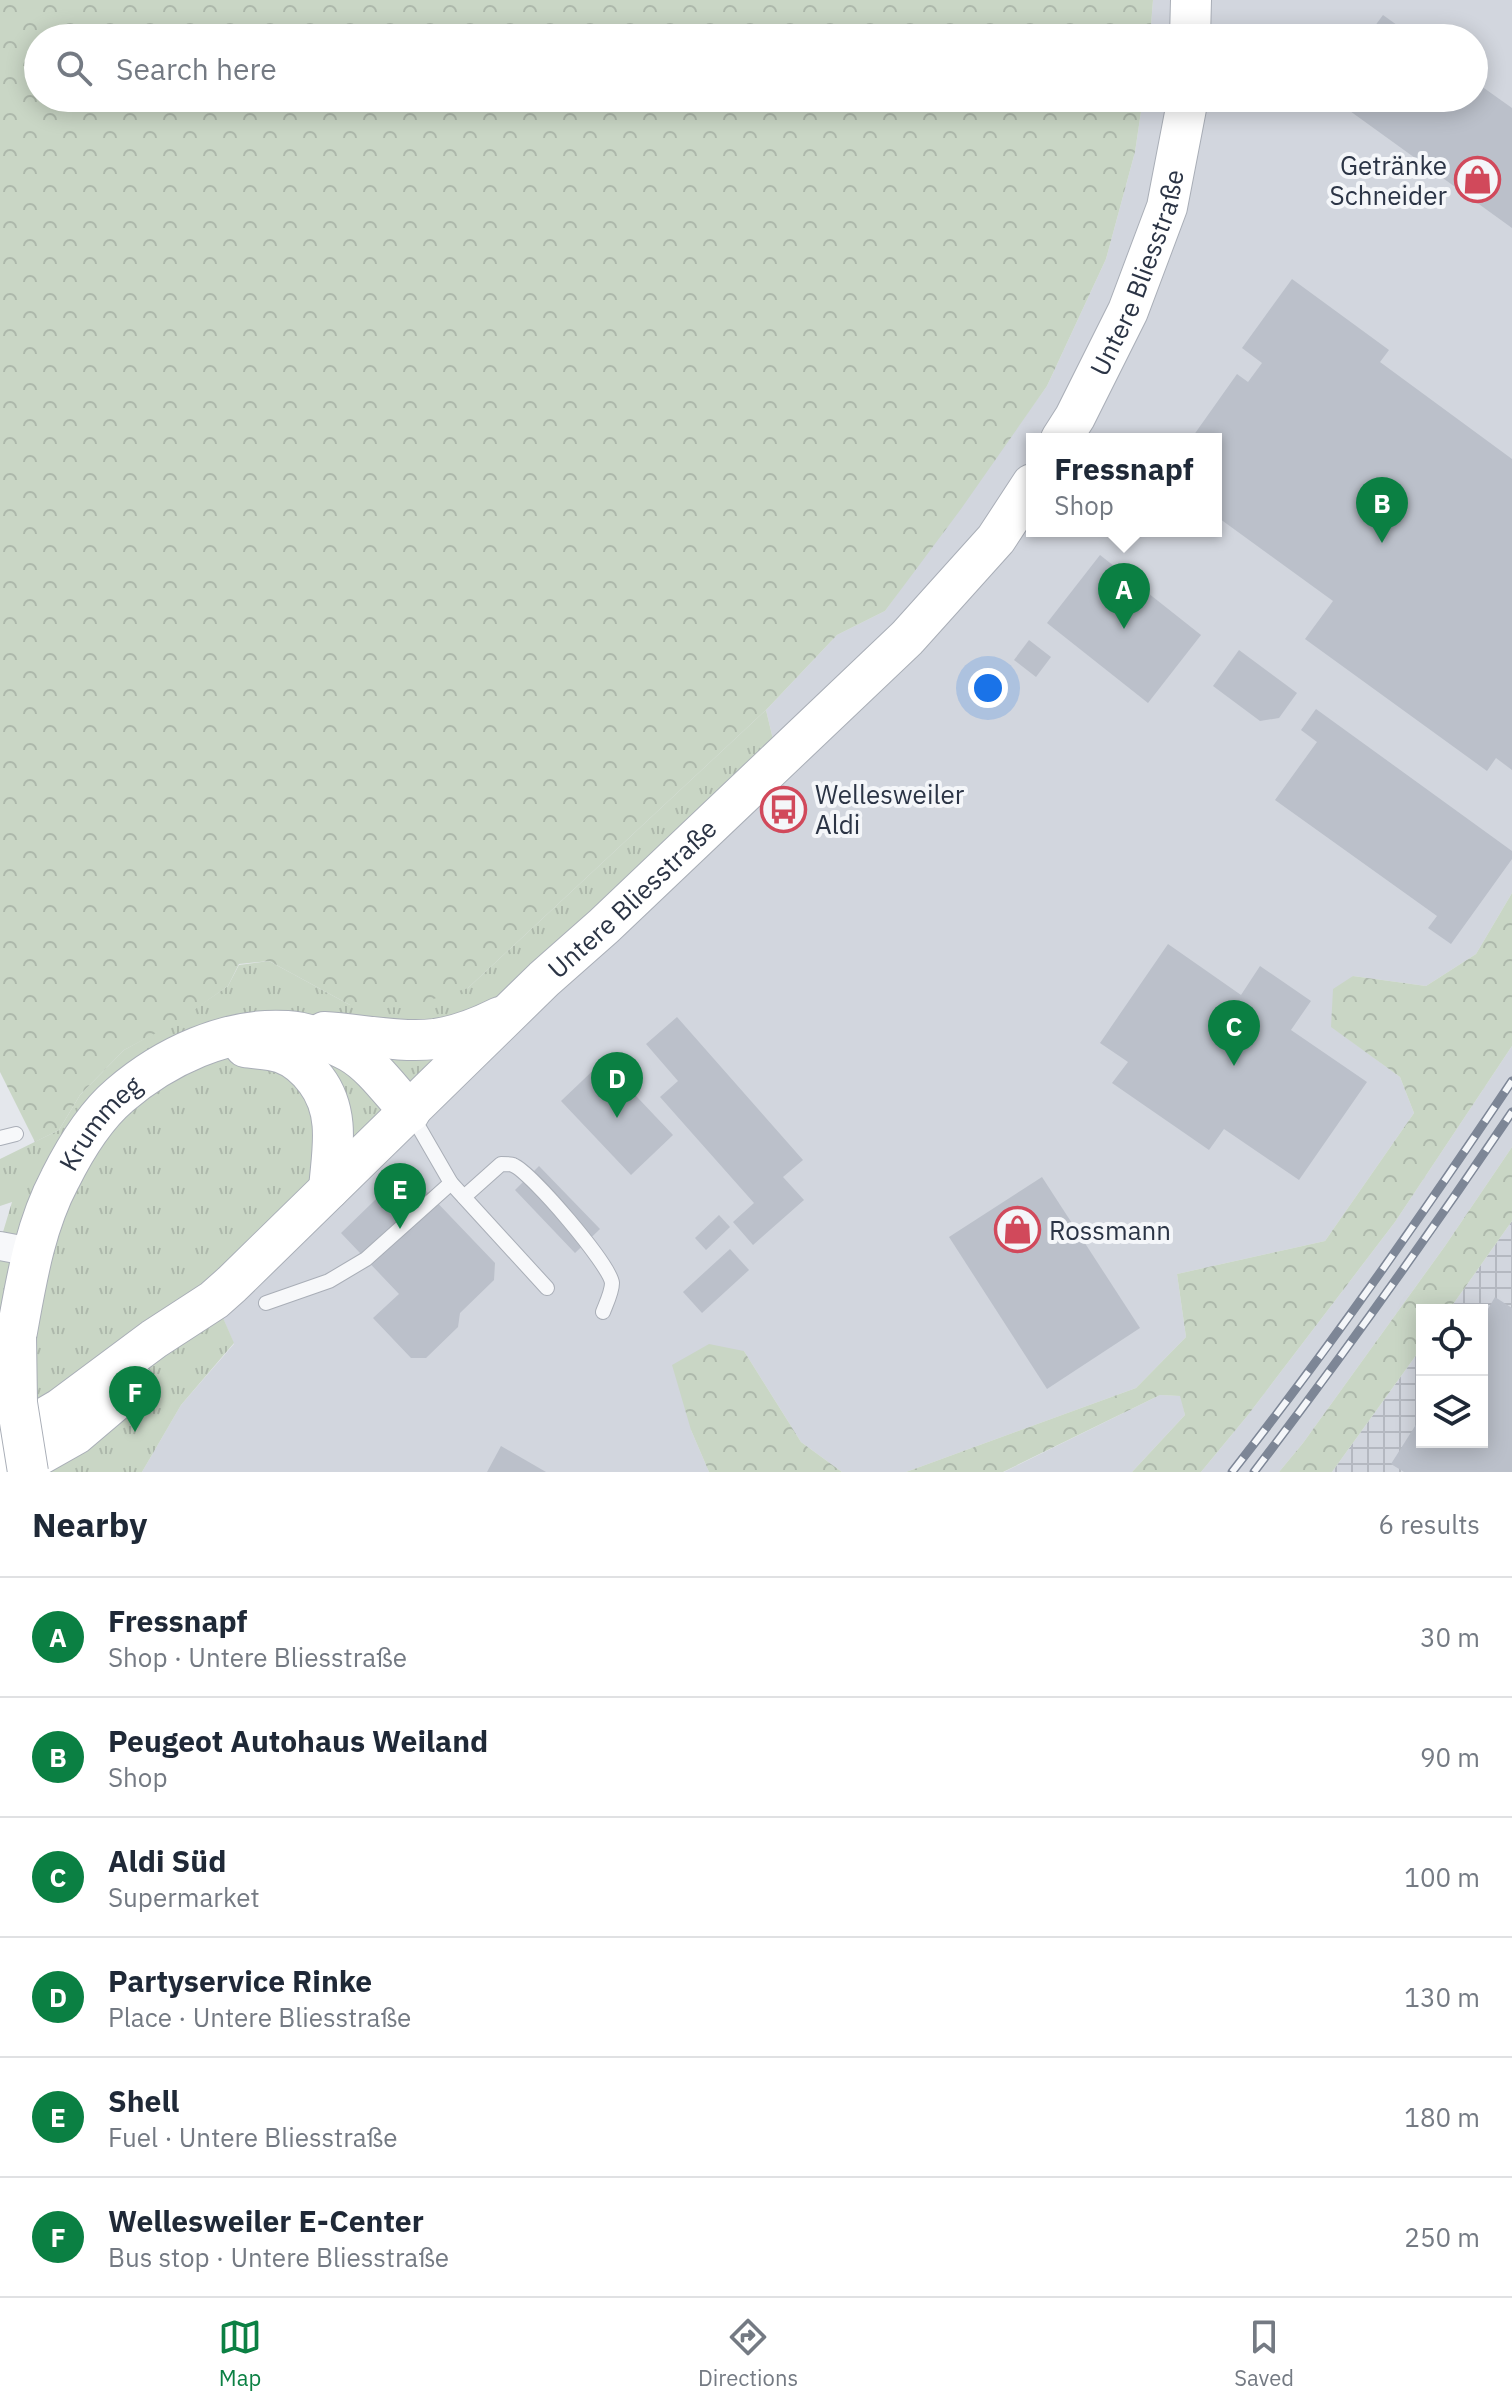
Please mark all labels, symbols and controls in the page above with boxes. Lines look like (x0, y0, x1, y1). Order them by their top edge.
search box (24, 24, 1488, 112)
icon: search (52, 46, 96, 90)
text: Search here (116, 49, 277, 88)
place label: Getränke Schneider (1330, 148, 1447, 212)
shop icon: Getränke Schneider (1454, 156, 1502, 204)
street label: Untere Bliesstraße (1081, 167, 1191, 381)
popup (1026, 433, 1222, 537)
text: Fressnapf (1054, 449, 1194, 488)
pin: B (1356, 477, 1408, 543)
text: Shop (1054, 488, 1114, 522)
pin: A (1098, 563, 1150, 629)
your location (968, 668, 1008, 708)
place label: Wellesweiler Aldi (815, 777, 965, 841)
bus stop icon: Wellesweiler Aldi (760, 785, 808, 833)
street label: Untere Bliesstraße (540, 811, 724, 985)
pin: C (1208, 1000, 1260, 1066)
pin: D (591, 1052, 643, 1118)
street label: Krummeg (51, 1067, 148, 1176)
pin: E (374, 1163, 426, 1229)
shop icon: Rossmann (994, 1206, 1042, 1254)
place label: Rossmann (1049, 1213, 1171, 1247)
map controls (1416, 1304, 1488, 1448)
button: locate (1416, 1304, 1488, 1376)
pin: F (109, 1366, 161, 1432)
button: layers (1416, 1376, 1488, 1448)
text: Nearby (32, 1502, 147, 1546)
text: 6 results (1378, 1507, 1480, 1541)
text: Fressnapf (108, 1601, 247, 1640)
text: A (49, 1620, 67, 1654)
text: 30 m (1420, 1620, 1480, 1654)
text: Shop · Untere Bliesstraße (108, 1640, 407, 1674)
text: Peugeot Autohaus Weiland (108, 1721, 488, 1760)
text: B (49, 1740, 67, 1774)
text: 90 m (1420, 1740, 1480, 1774)
text: Shop (108, 1760, 168, 1794)
text: Aldi Süd (108, 1841, 226, 1880)
text: C (50, 1860, 66, 1894)
text: 100 m (1404, 1860, 1480, 1894)
text: Supermarket (108, 1880, 260, 1914)
text: Partyservice Rinke (108, 1961, 372, 2000)
text: D (49, 1980, 67, 2014)
text: 130 m (1404, 1980, 1480, 2014)
text: Place · Untere Bliesstraße (108, 2000, 411, 2034)
text: Shell (108, 2081, 179, 2120)
text: E (50, 2100, 66, 2134)
text: 180 m (1404, 2100, 1480, 2134)
text: Fuel · Untere Bliesstraße (108, 2120, 397, 2154)
text: Wellesweiler E-Center (108, 2201, 424, 2240)
text: F (50, 2220, 66, 2254)
text: 250 m (1404, 2220, 1480, 2254)
text: Bus stop · Untere Bliesstraße (108, 2240, 449, 2274)
tab: Map (218, 2315, 262, 2392)
tab: Directions (698, 2315, 798, 2392)
tab: Saved (1234, 2315, 1294, 2392)

